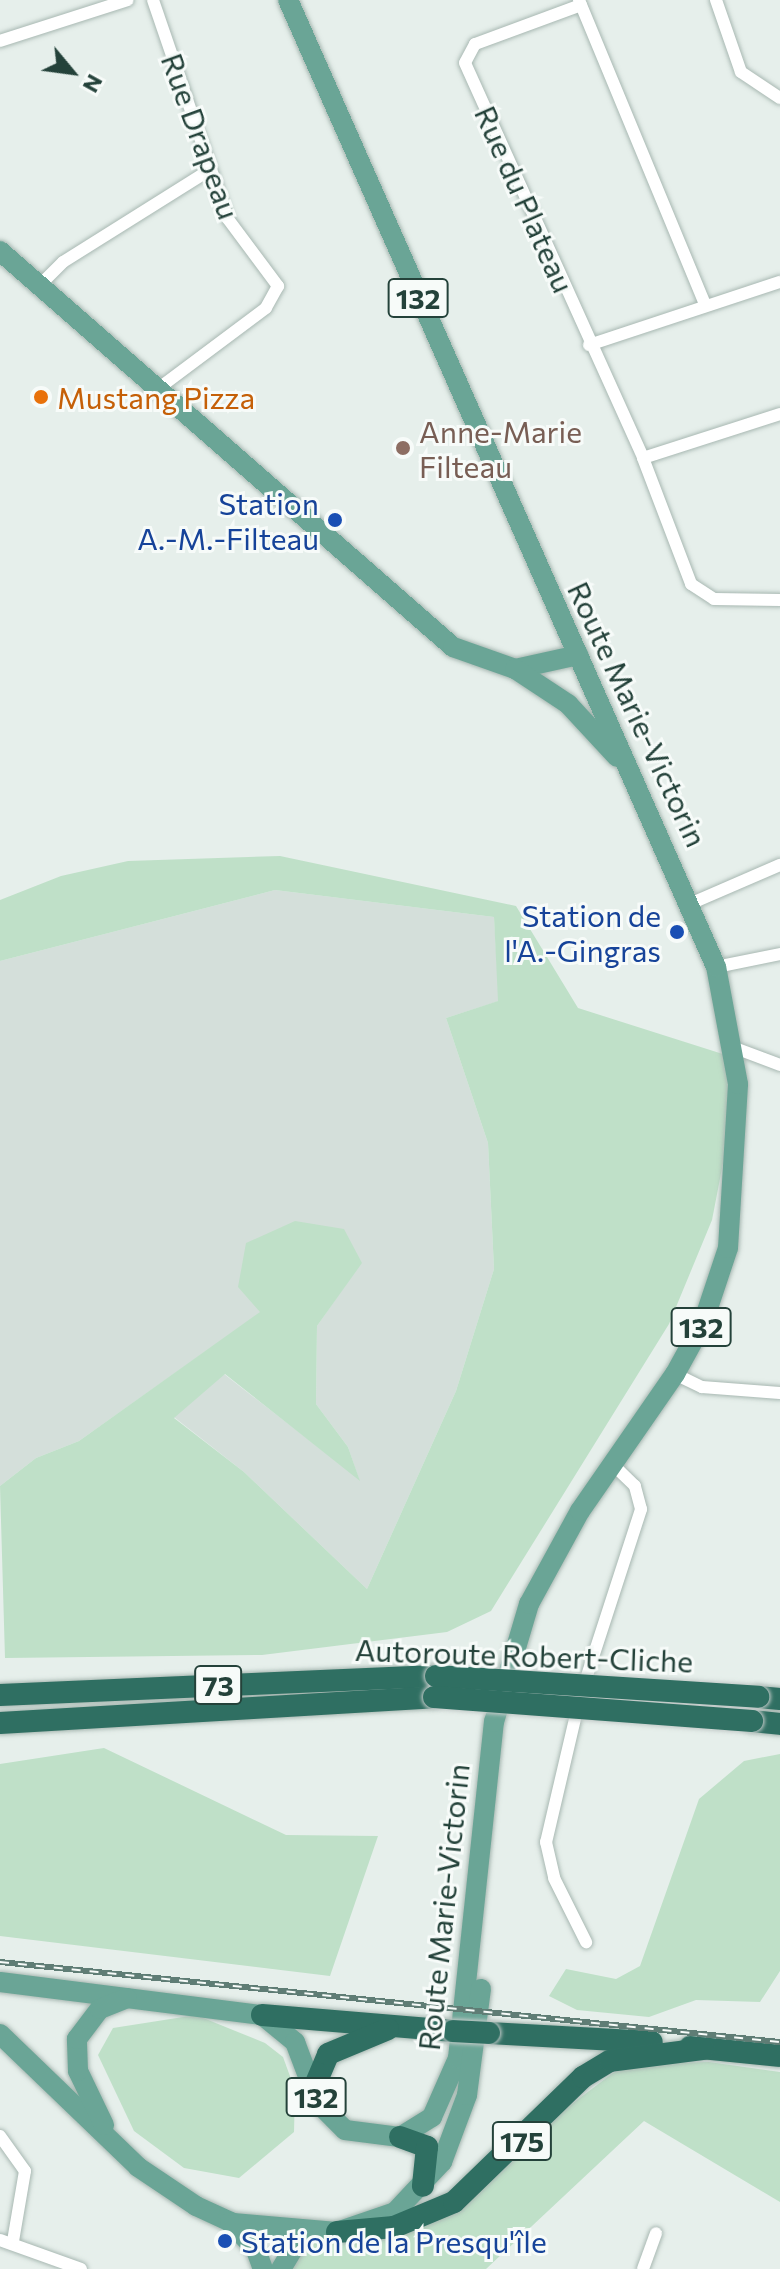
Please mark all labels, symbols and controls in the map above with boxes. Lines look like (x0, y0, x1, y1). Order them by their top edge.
north arrow (32, 32, 112, 112)
street label: Rue Drapeau (154, 48, 248, 224)
text: N (78, 70, 109, 98)
street label: Rue du Plateau (468, 100, 582, 298)
road number: 132 (386, 274, 450, 322)
place label: Mustang Pizza (57, 379, 255, 415)
marker: Mustang Pizza (32, 388, 50, 406)
place label: Anne-Marie Filteau (419, 413, 582, 484)
marker: Anne-Marie Filteau (394, 439, 412, 457)
place label: Station A.-M.-Filteau (137, 485, 319, 556)
marker: Station A.-M.-Filteau (326, 511, 344, 529)
street label: Route Marie-Victorin (561, 576, 715, 852)
place label: Station de l'A.-Gingras (504, 897, 661, 968)
marker: Station de l'A.-Gingras (668, 923, 686, 941)
road number: 132 (669, 1303, 733, 1351)
street label: Autoroute Robert-Cliche (354, 1631, 694, 1679)
road number: 73 (194, 1661, 242, 1709)
street label: Route Marie-Victorin (410, 1762, 476, 2052)
road number: 132 (284, 2073, 348, 2121)
road number: 175 (490, 2117, 554, 2165)
place label: Station de la Presqu'île (241, 2223, 547, 2259)
marker: Station de la Presqu'île (216, 2232, 234, 2250)

